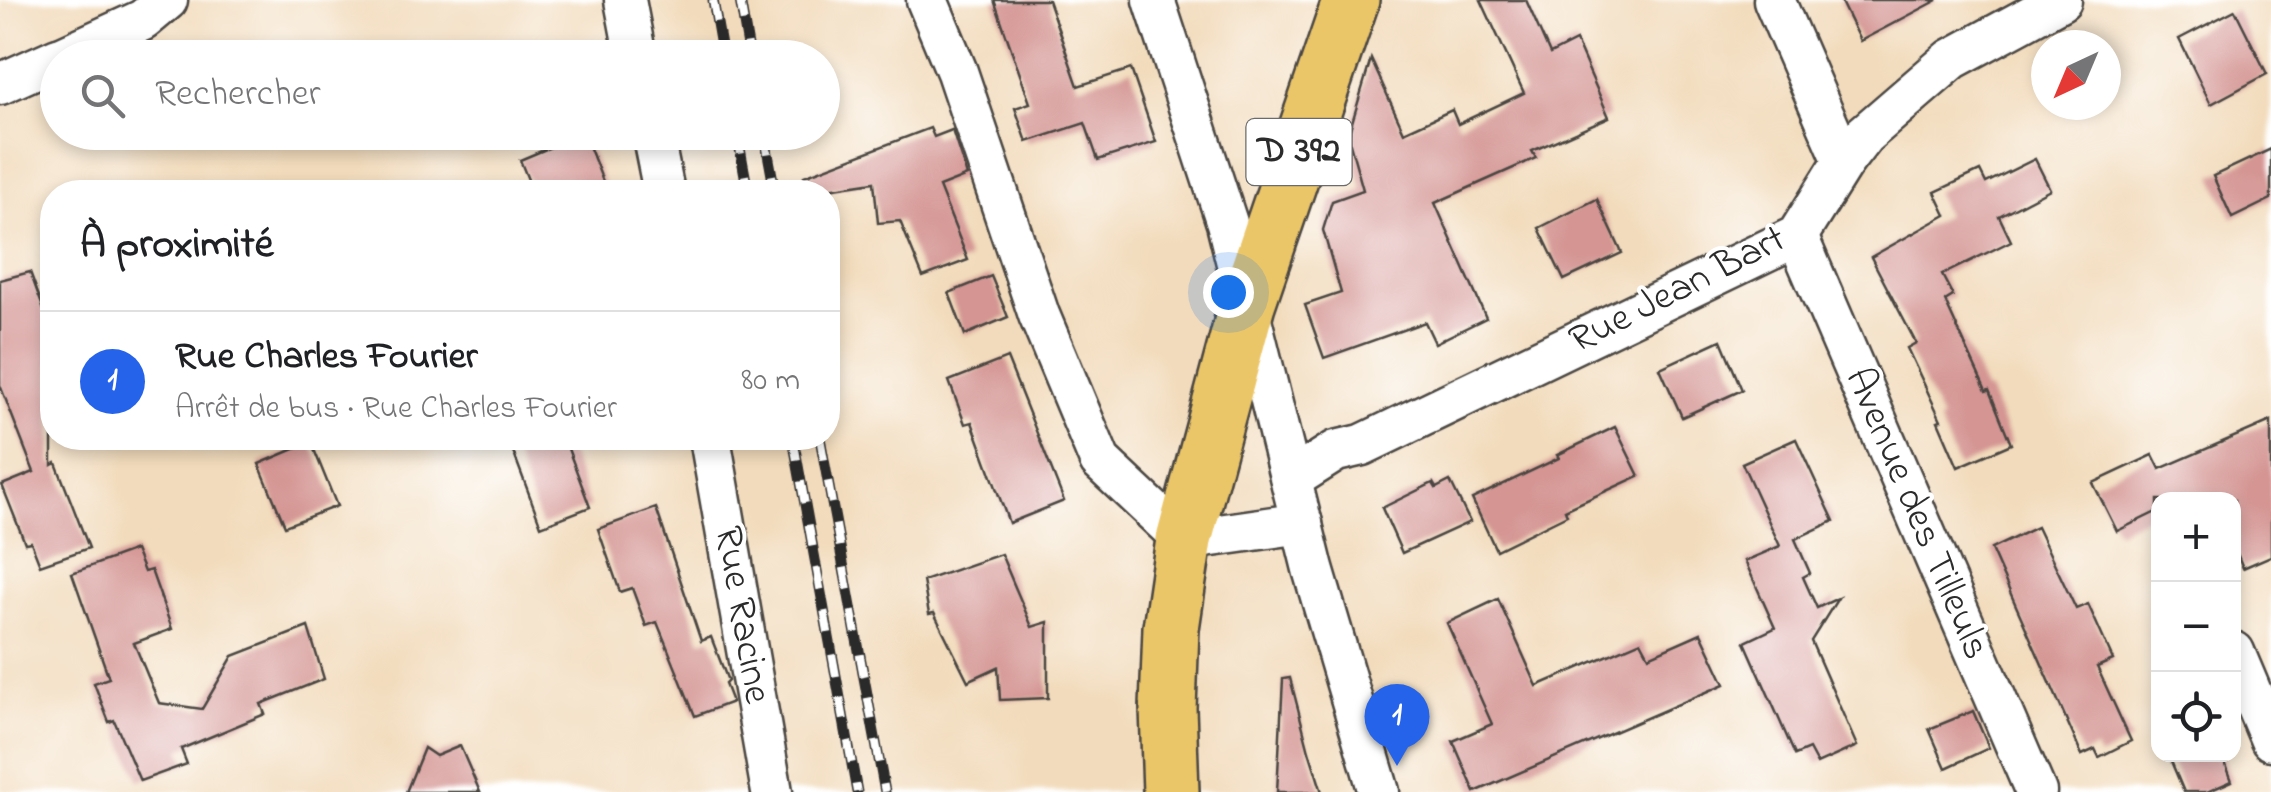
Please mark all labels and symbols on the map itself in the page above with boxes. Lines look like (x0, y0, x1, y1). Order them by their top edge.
north arrow (2031, 30, 2121, 120)
road number: D 392 (1246, 119, 1352, 185)
street label: Rue Jean Bart (1560, 211, 1796, 371)
your location (1203, 267, 1254, 318)
street label: Avenue des Tilleuls (1828, 359, 2004, 669)
street label: Rue Racine (696, 522, 786, 708)
pin: 1 (1364, 684, 1430, 766)

